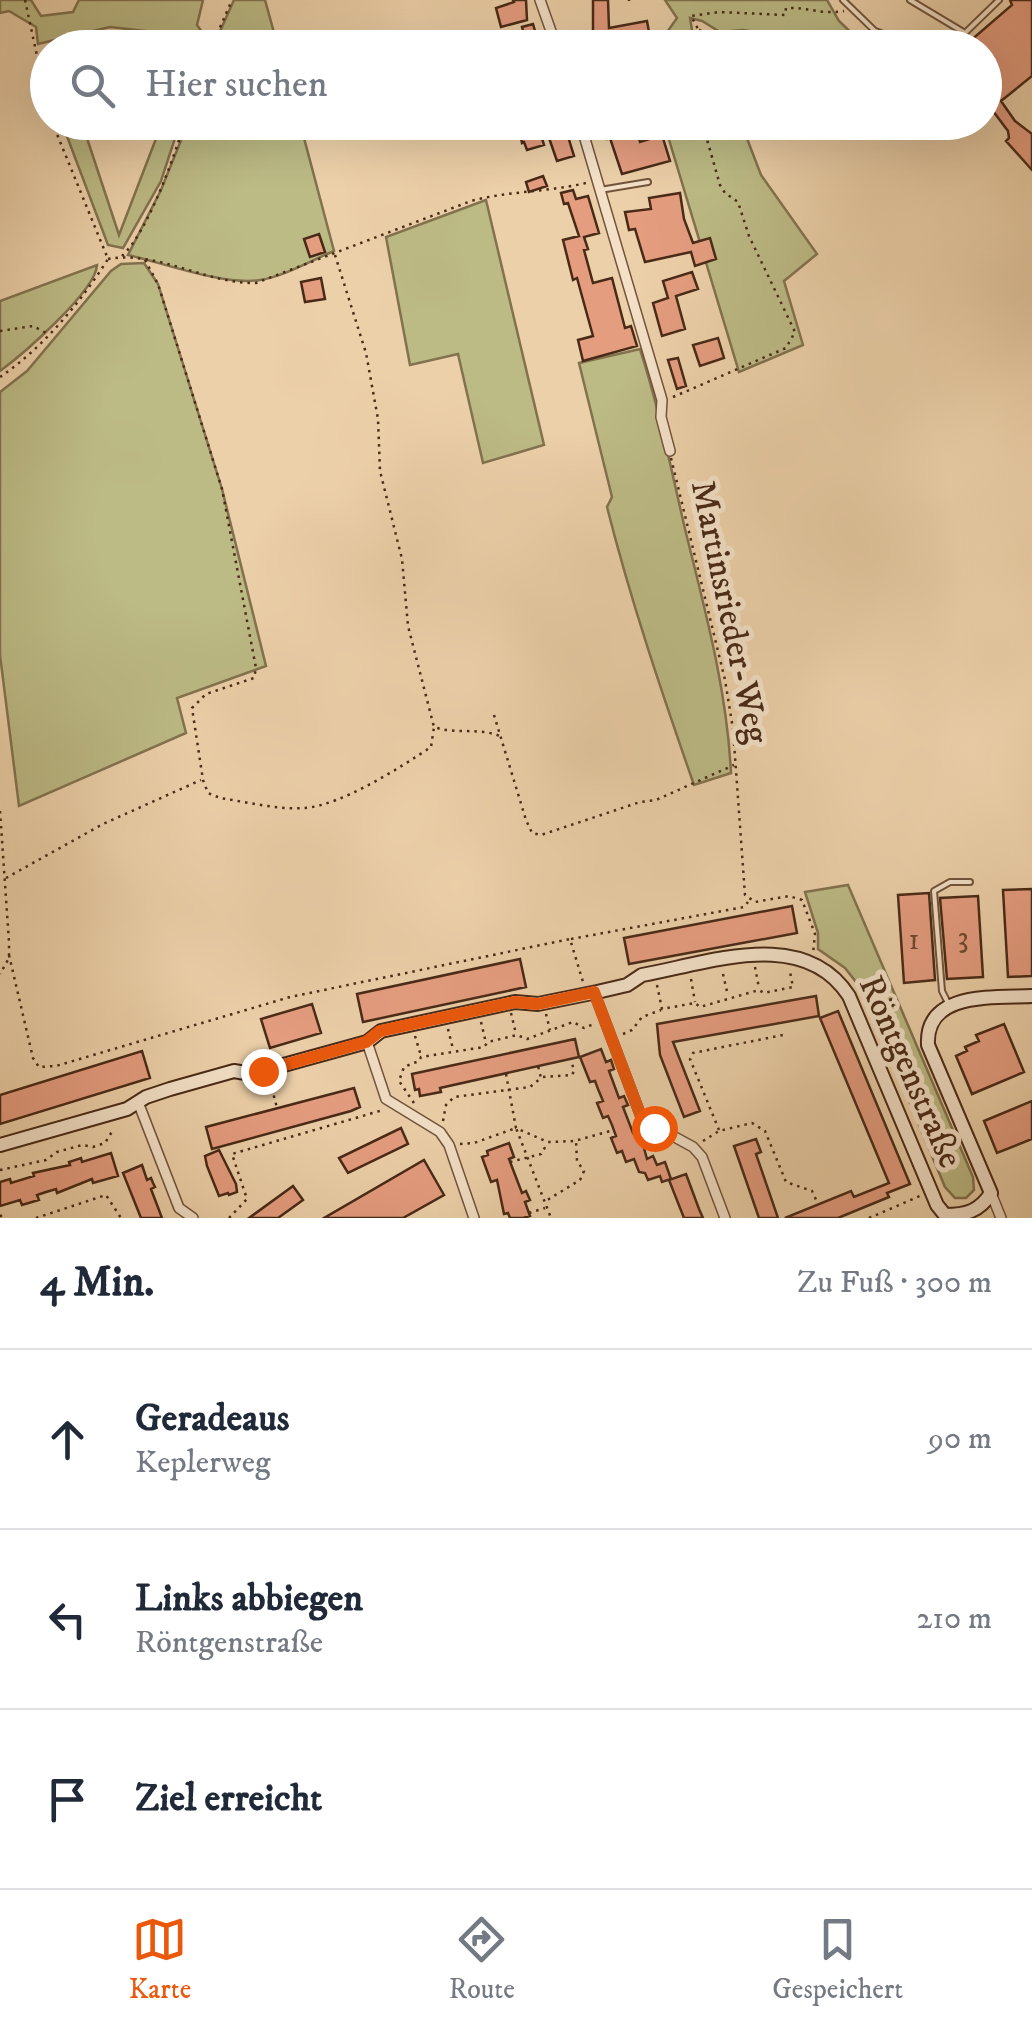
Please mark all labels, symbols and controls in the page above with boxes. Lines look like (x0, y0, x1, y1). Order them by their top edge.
search box (30, 30, 1002, 140)
icon: search (65, 58, 120, 113)
text: Hier suchen (145, 61, 328, 109)
street label: Martinsrieder-Weg (680, 476, 779, 748)
house number: 3 (957, 920, 969, 957)
house number: 1 (908, 922, 920, 959)
street label: Röntgenstraße (848, 969, 972, 1175)
route end (241, 1049, 287, 1095)
route start (632, 1106, 678, 1152)
text: 4 Min. (40, 1257, 154, 1309)
text: Zu Fuß · 300 m (797, 1263, 992, 1303)
text: Geradeaus (135, 1395, 289, 1443)
icon: ahead (40, 1412, 95, 1467)
text: 90 m (928, 1419, 992, 1459)
text: Keplerweg (135, 1443, 271, 1483)
text: Links abbiegen (135, 1575, 363, 1623)
icon: left (40, 1592, 95, 1647)
text: 210 m (917, 1599, 992, 1639)
text: Röntgenstraße (135, 1623, 323, 1663)
icon: arrive (40, 1772, 95, 1827)
text: Ziel erreicht (135, 1775, 322, 1823)
tab: Karte (129, 1912, 191, 2007)
tab: Route (449, 1912, 515, 2007)
tab: Gespeichert (772, 1912, 903, 2007)

